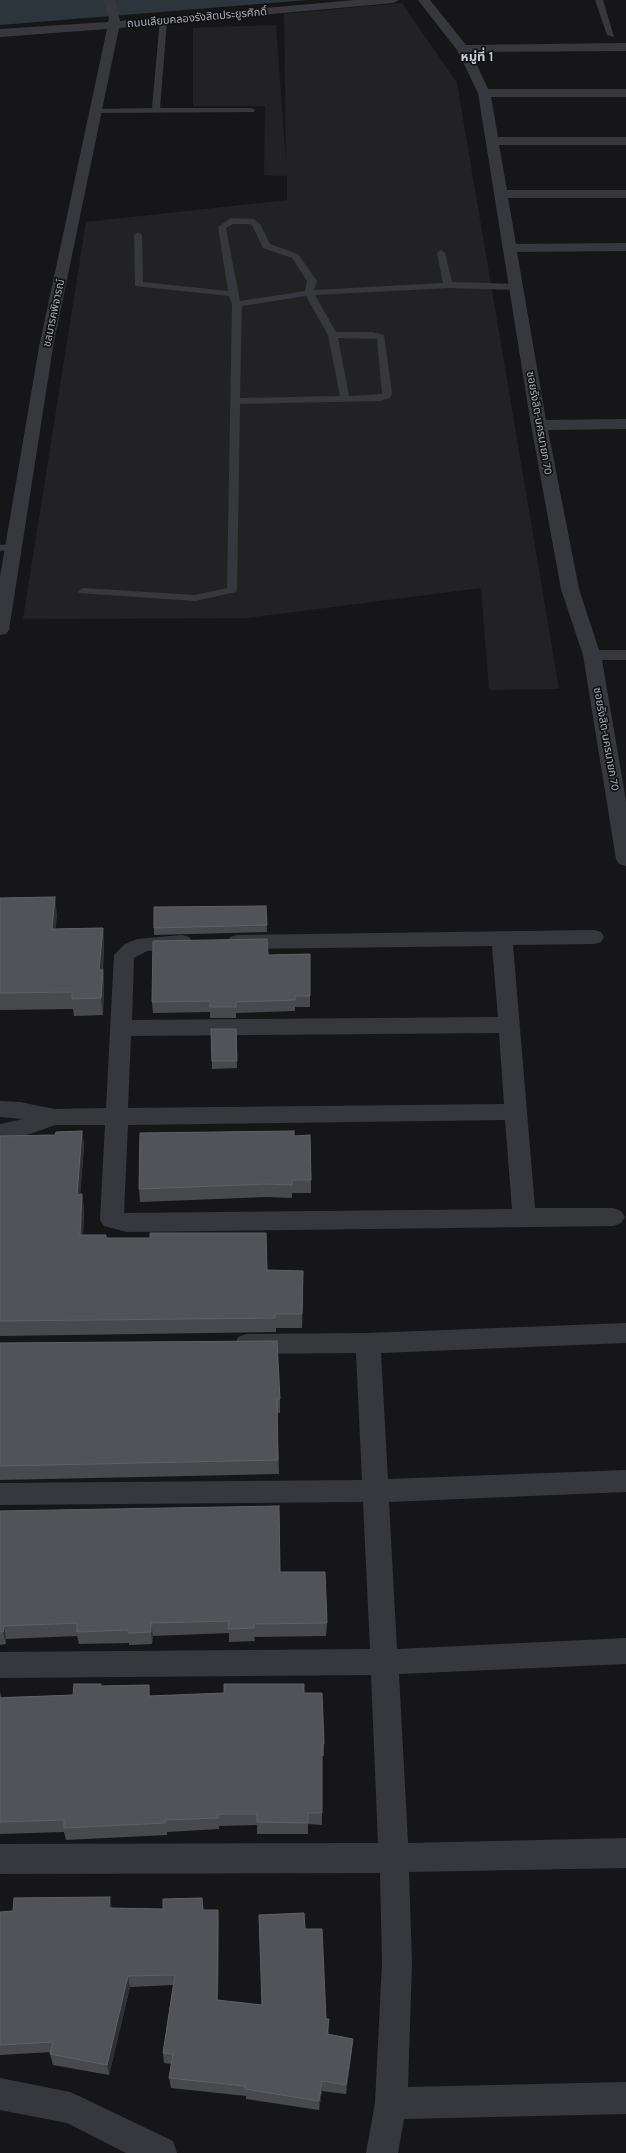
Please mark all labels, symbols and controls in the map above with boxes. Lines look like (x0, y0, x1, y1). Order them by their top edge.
street label: ถนนเลียบคลองรังสิตประยูรศักดิ์ (126, 5, 268, 31)
district label: หมู่ที่ 1 (461, 49, 493, 65)
street label: ชลมารคพิจารณ์ (40, 278, 68, 348)
street label: ซอยรังสิต-นครนายก 70 (523, 370, 555, 476)
street label: ซอยรังสิต-นครนายก 70 (590, 686, 622, 792)

